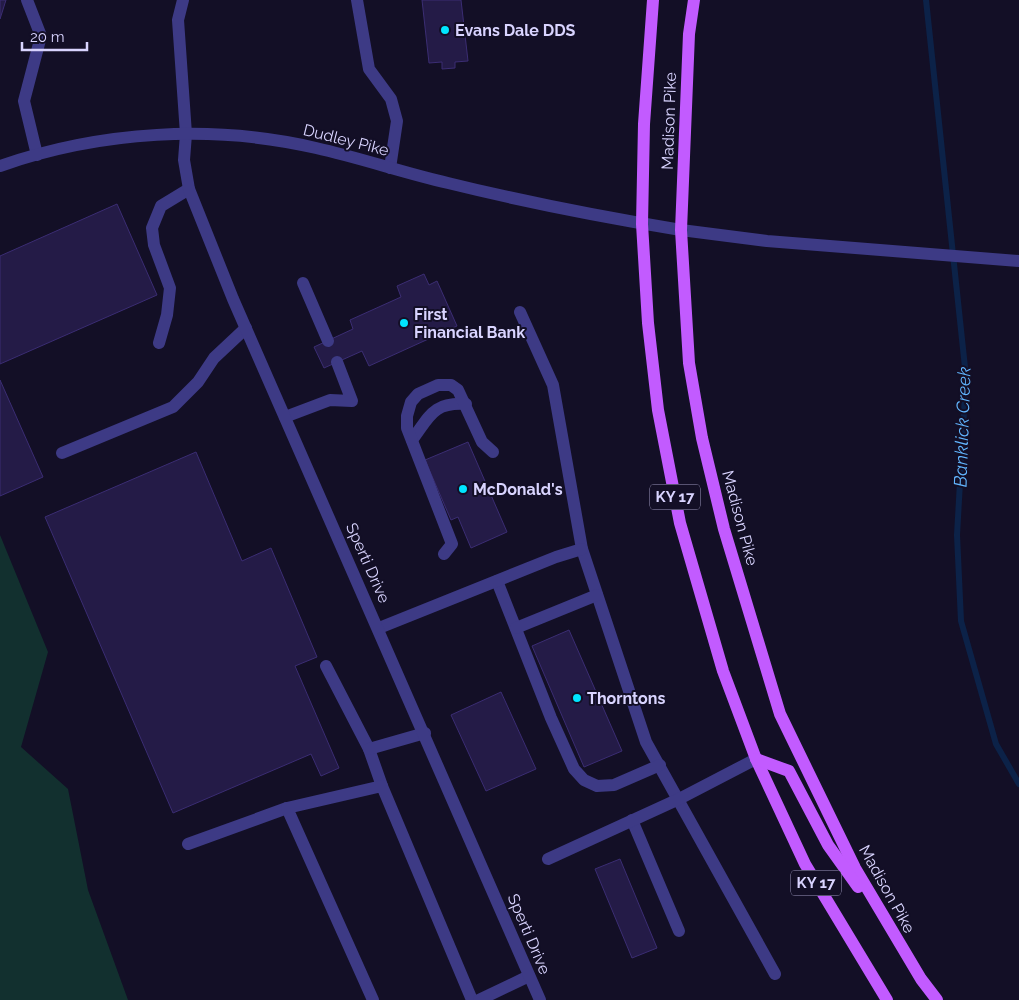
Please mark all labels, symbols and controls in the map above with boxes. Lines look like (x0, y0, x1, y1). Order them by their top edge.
scale bar (22, 20, 88, 52)
place label: Evans Dale DDS (455, 21, 576, 40)
marker: Evans Dale DDS (439, 24, 451, 36)
text: 20 m (30, 28, 65, 46)
street label: Madison Pike (658, 72, 680, 170)
street label: Dudley Pike (301, 120, 391, 160)
place label: First Financial Bank (414, 305, 525, 342)
marker: First Financial Bank (398, 317, 410, 329)
water label: Banklick Creek (949, 366, 975, 488)
street label: Madison Pike (718, 468, 762, 568)
place label: McDonald's (473, 480, 563, 499)
marker: McDonald's (457, 483, 469, 495)
road number: KY 17 (650, 484, 700, 510)
street label: Sperti Drive (342, 520, 394, 606)
place label: Thorntons (587, 689, 665, 708)
marker: Thorntons (571, 692, 583, 704)
street label: Madison Pike (855, 842, 919, 936)
road number: KY 17 (791, 870, 841, 896)
street label: Sperti Drive (504, 891, 554, 977)

